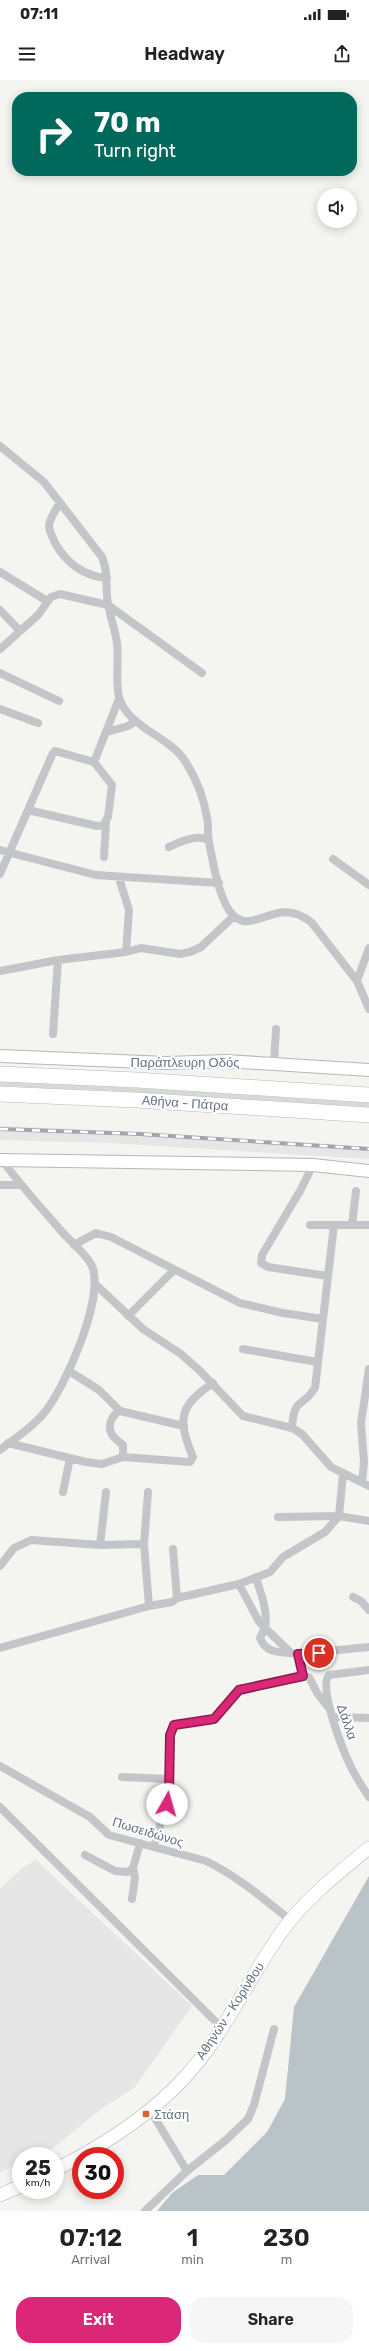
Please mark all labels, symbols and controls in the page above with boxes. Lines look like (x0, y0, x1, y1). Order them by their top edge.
text: 07:11 (20, 5, 58, 23)
icon: menu (16, 43, 38, 65)
text: Headway (144, 43, 225, 65)
icon: share (331, 43, 353, 65)
text: 70 m (94, 106, 161, 139)
icon: right (28, 108, 80, 160)
text: Turn right (94, 140, 176, 162)
map controls (317, 188, 357, 228)
button: sound (317, 188, 357, 228)
street label: Παράπλευρη Οδός (131, 1055, 239, 1070)
street label: Αθήνα - Πάτρα (141, 1092, 229, 1114)
pin (302, 1636, 336, 1670)
icon: arrive (308, 1642, 330, 1664)
street label: Δάλλα (334, 1702, 360, 1742)
position arrow (146, 1783, 188, 1825)
street label: Πωσειδώνος (111, 1814, 185, 1850)
street label: Αθηνών - Κορίνθου (193, 1960, 267, 2062)
place label: Στάση (154, 2107, 189, 2122)
marker: Στάση (141, 2109, 151, 2119)
speed limit sign: 30 (72, 2147, 124, 2199)
text: 25 (25, 2156, 51, 2180)
text: km/h (26, 2177, 50, 2189)
text: 07:12 (59, 2224, 122, 2252)
text: 1 (187, 2224, 198, 2252)
text: 230 (263, 2224, 310, 2252)
text: Arrival (71, 2252, 110, 2267)
text: min (181, 2252, 204, 2267)
text: m (281, 2252, 292, 2267)
button: Exit (16, 2297, 181, 2343)
button: Share (189, 2297, 353, 2343)

